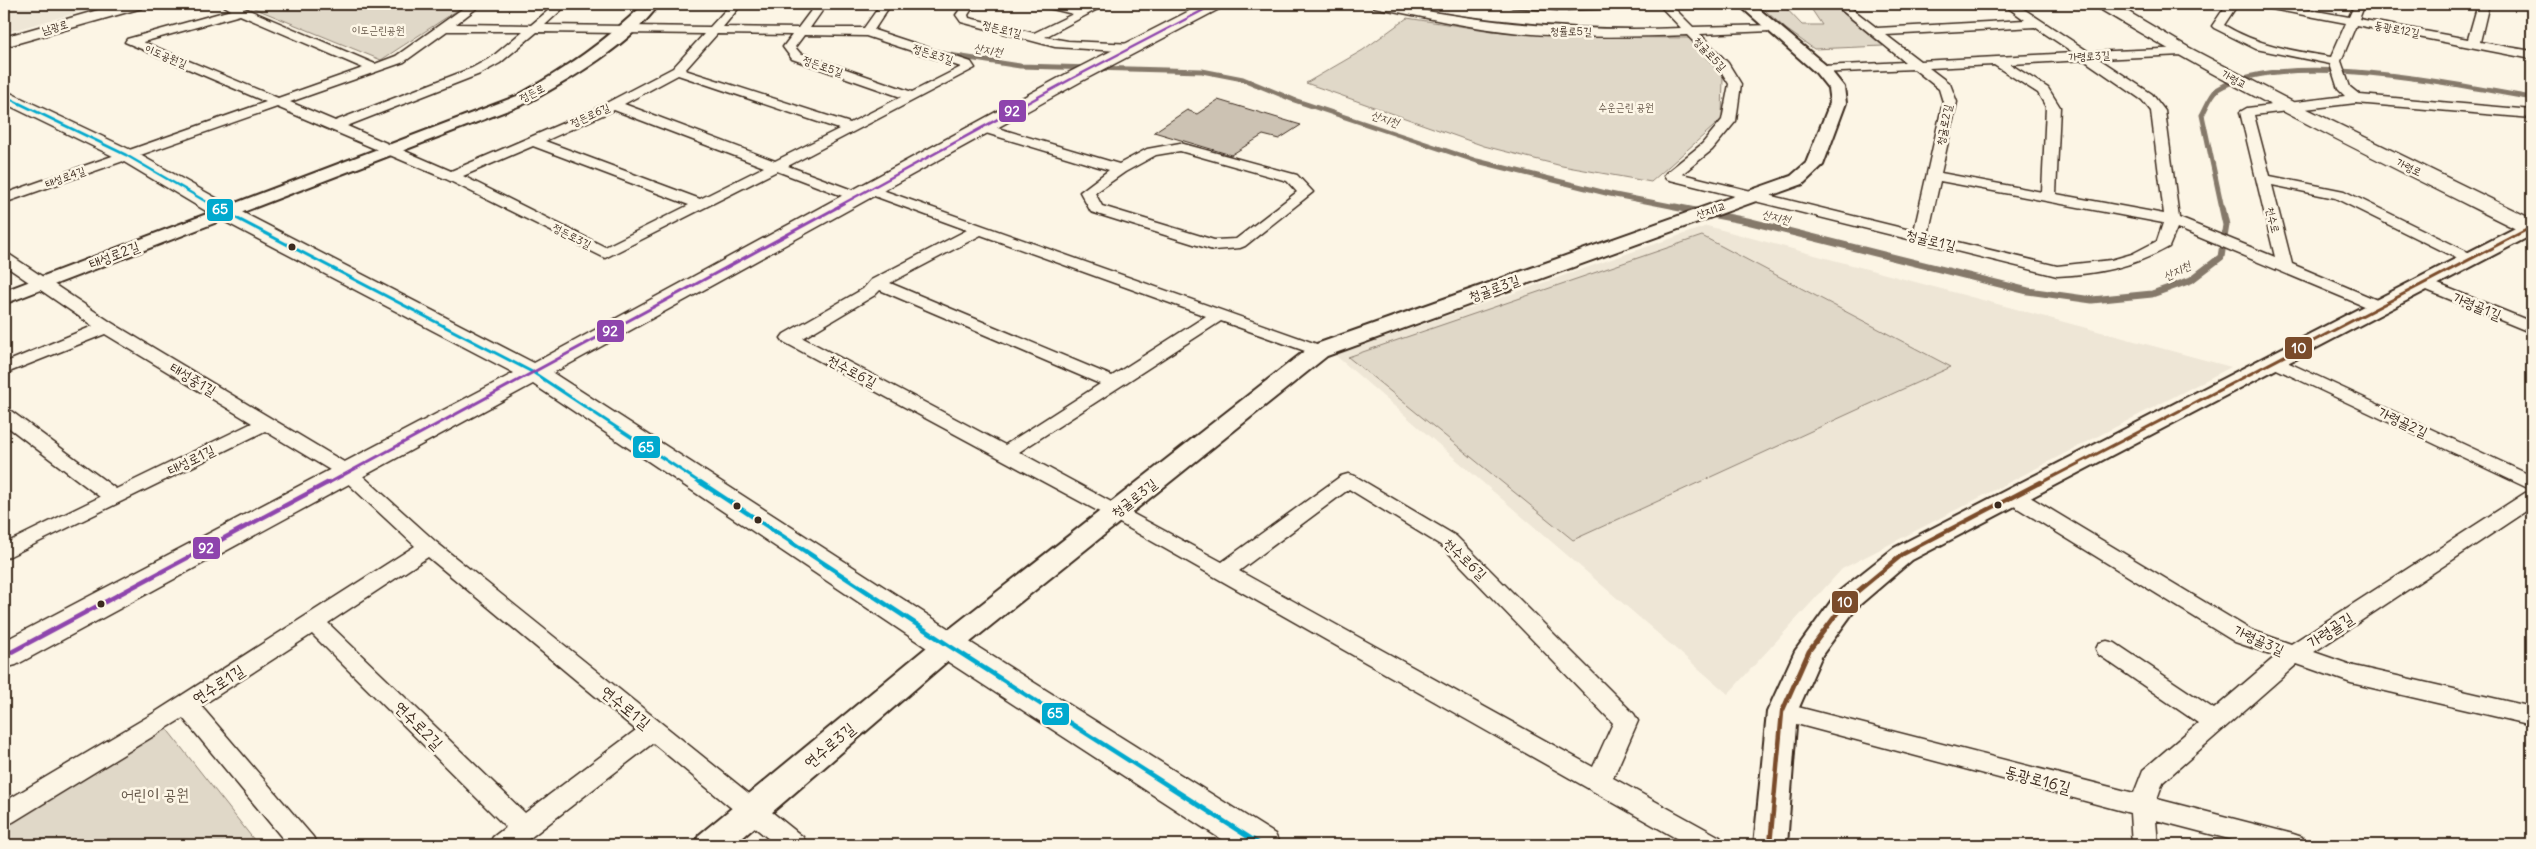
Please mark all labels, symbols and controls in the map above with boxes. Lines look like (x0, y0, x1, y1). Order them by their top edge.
street label: 남광로 (40, 17, 70, 37)
street label: 정든로1길 (981, 17, 1023, 41)
street label: 동광로12길 (2373, 18, 2421, 40)
park label: 이도근린공원 (351, 23, 405, 37)
street label: 청률로5길 (1550, 24, 1592, 38)
street label: 청귤로5길 (1691, 34, 1729, 74)
water label: 산지천 (973, 40, 1005, 59)
street label: 이도공원길 (143, 41, 189, 71)
street label: 정든로3길 (911, 41, 955, 67)
street label: 가령로3길 (2068, 48, 2110, 64)
street label: 정든로5길 (801, 53, 845, 79)
street label: 가령교 (2219, 67, 2249, 91)
street label: 정든로 (517, 81, 547, 105)
line badge: 92 (998, 99, 1027, 123)
street label: 정든로6길 (568, 100, 612, 130)
park label: 수운근린 공원 (1598, 100, 1654, 114)
text: 92 (1004, 102, 1020, 120)
street label: 청귤로2길 (1933, 103, 1955, 147)
water label: 산지천 (1369, 107, 1403, 131)
street label: 가령로 (2394, 155, 2424, 179)
street label: 태성로4길 (43, 163, 87, 191)
line badge: 65 (206, 198, 234, 222)
street label: 산지1교 (1694, 198, 1728, 222)
text: 65 (212, 200, 228, 218)
street label: 천수로 (2263, 205, 2283, 235)
water label: 산지천 (1760, 206, 1793, 228)
street label: 정든로3길 (550, 220, 594, 252)
street label: 청귤로1길 (1904, 225, 1958, 255)
street label: 태성로2길 (86, 237, 143, 273)
unlabelled marker (287, 242, 297, 252)
water label: 산지천 (2160, 257, 2194, 284)
street label: 청귤로3길 (1466, 270, 1523, 306)
street label: 가령골1길 (2450, 288, 2505, 324)
line badge: 92 (596, 319, 625, 343)
text: 92 (602, 322, 618, 340)
line badge: 10 (2284, 336, 2313, 360)
text: 10 (2292, 339, 2306, 357)
street label: 천수로6길 (824, 351, 880, 392)
street label: 태성중1길 (167, 358, 220, 400)
street label: 가령골2길 (2375, 403, 2431, 442)
line badge: 65 (632, 435, 661, 459)
text: 65 (638, 438, 654, 456)
street label: 태성로1길 (164, 440, 218, 479)
street label: 청귤로3길 (1108, 474, 1161, 521)
unlabelled marker (1993, 500, 2003, 510)
unlabelled marker (732, 501, 742, 511)
unlabelled marker (753, 515, 763, 525)
street label: 천수로6길 (1439, 534, 1491, 584)
line badge: 92 (192, 536, 221, 560)
text: 92 (198, 539, 214, 557)
line badge: 10 (1831, 590, 1859, 614)
text: 10 (1838, 593, 1852, 611)
unlabelled marker (96, 599, 106, 609)
street label: 가령골길 (2303, 608, 2357, 652)
street label: 가령골3길 (2231, 621, 2288, 659)
street label: 연수로1길 (188, 660, 248, 708)
street label: 연수로1길 (597, 681, 655, 733)
street label: 연수로2길 (391, 697, 447, 753)
line badge: 65 (1041, 702, 1070, 726)
text: 65 (1047, 704, 1063, 722)
street label: 연수로3길 (799, 718, 859, 772)
street label: 동광로16길 (2003, 761, 2073, 797)
park label: 어린이 공원 (121, 784, 189, 804)

